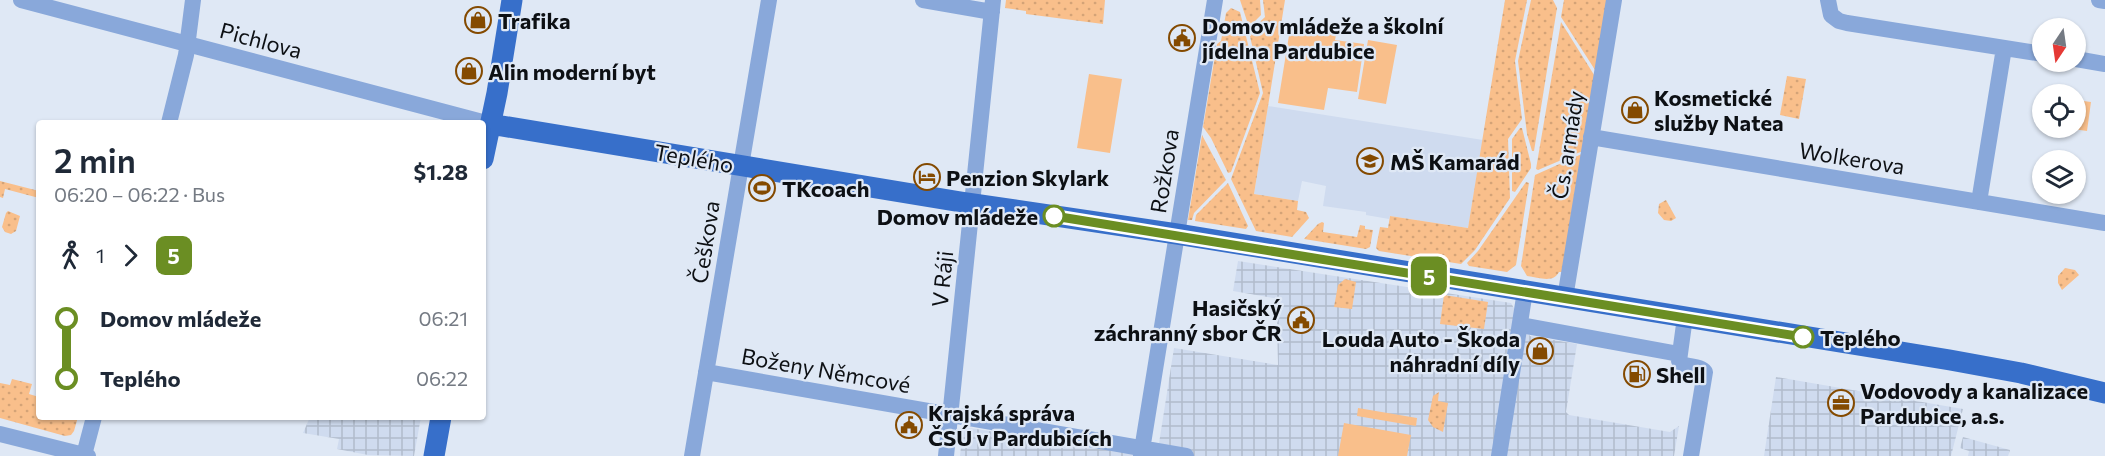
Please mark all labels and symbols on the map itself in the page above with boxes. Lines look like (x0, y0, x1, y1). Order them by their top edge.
shop icon: Trafika (463, 5, 493, 35)
place label: Trafika (498, 7, 571, 34)
place label: Domov mládeže a školní jídelna Pardubice (1201, 12, 1445, 64)
street label: Pichlova (217, 16, 305, 64)
north arrow (2032, 18, 2086, 72)
public building icon: Domov mládeže a školní jídelna Pardubice (1167, 23, 1197, 53)
shop icon: Alin moderní byt (454, 56, 484, 86)
place label: Alin moderní byt (488, 58, 656, 85)
place label: Kosmetické služby Natea (1654, 84, 1784, 136)
street label: Čs. armády (1545, 89, 1589, 201)
shop icon: Kosmetické služby Natea (1620, 95, 1650, 125)
street label: Rožkova (1144, 127, 1184, 215)
street label: Wolkerova (1797, 136, 1907, 180)
street label: Teplého (652, 138, 736, 178)
school or university icon: MŠ Kamarád (1355, 146, 1385, 176)
place label: MŠ Kamarád (1390, 148, 1520, 175)
hotel icon: Penzion Skylark (912, 162, 942, 192)
place label: Penzion Skylark (946, 164, 1109, 191)
sports icon: TKcoach (747, 173, 777, 203)
place label: TKcoach (782, 175, 869, 202)
street label: Češkova (685, 199, 725, 285)
place label: Domov mládeže (877, 203, 1038, 230)
marker: Domov mládeže (1043, 205, 1065, 227)
street label: V Ráji (926, 249, 958, 309)
line badge: 5 (1410, 256, 1448, 296)
place label: Hasičský záchranný sbor ČR (1094, 294, 1282, 346)
public building icon: Hasičský záchranný sbor ČR (1286, 305, 1316, 335)
place label: Teplého (1820, 324, 1901, 351)
place label: Louda Auto - Škoda náhradní díly (1322, 325, 1520, 377)
marker: Teplého (1792, 326, 1814, 348)
shop icon: Louda Auto - Škoda náhradní díly (1525, 336, 1555, 366)
street label: Boženy Němcové (739, 342, 913, 398)
fuel station icon: Shell (1622, 359, 1652, 389)
place label: Shell (1656, 361, 1706, 388)
place label: Vodovody a kanalizace Pardubice, a.s. (1860, 377, 2088, 429)
office icon: Vodovody a kanalizace Pardubice, a.s. (1826, 388, 1856, 418)
place label: Krajská správa ČSÚ v Pardubicích (928, 399, 1112, 451)
public building icon: Krajská správa ČSÚ v Pardubicích (894, 410, 924, 440)

